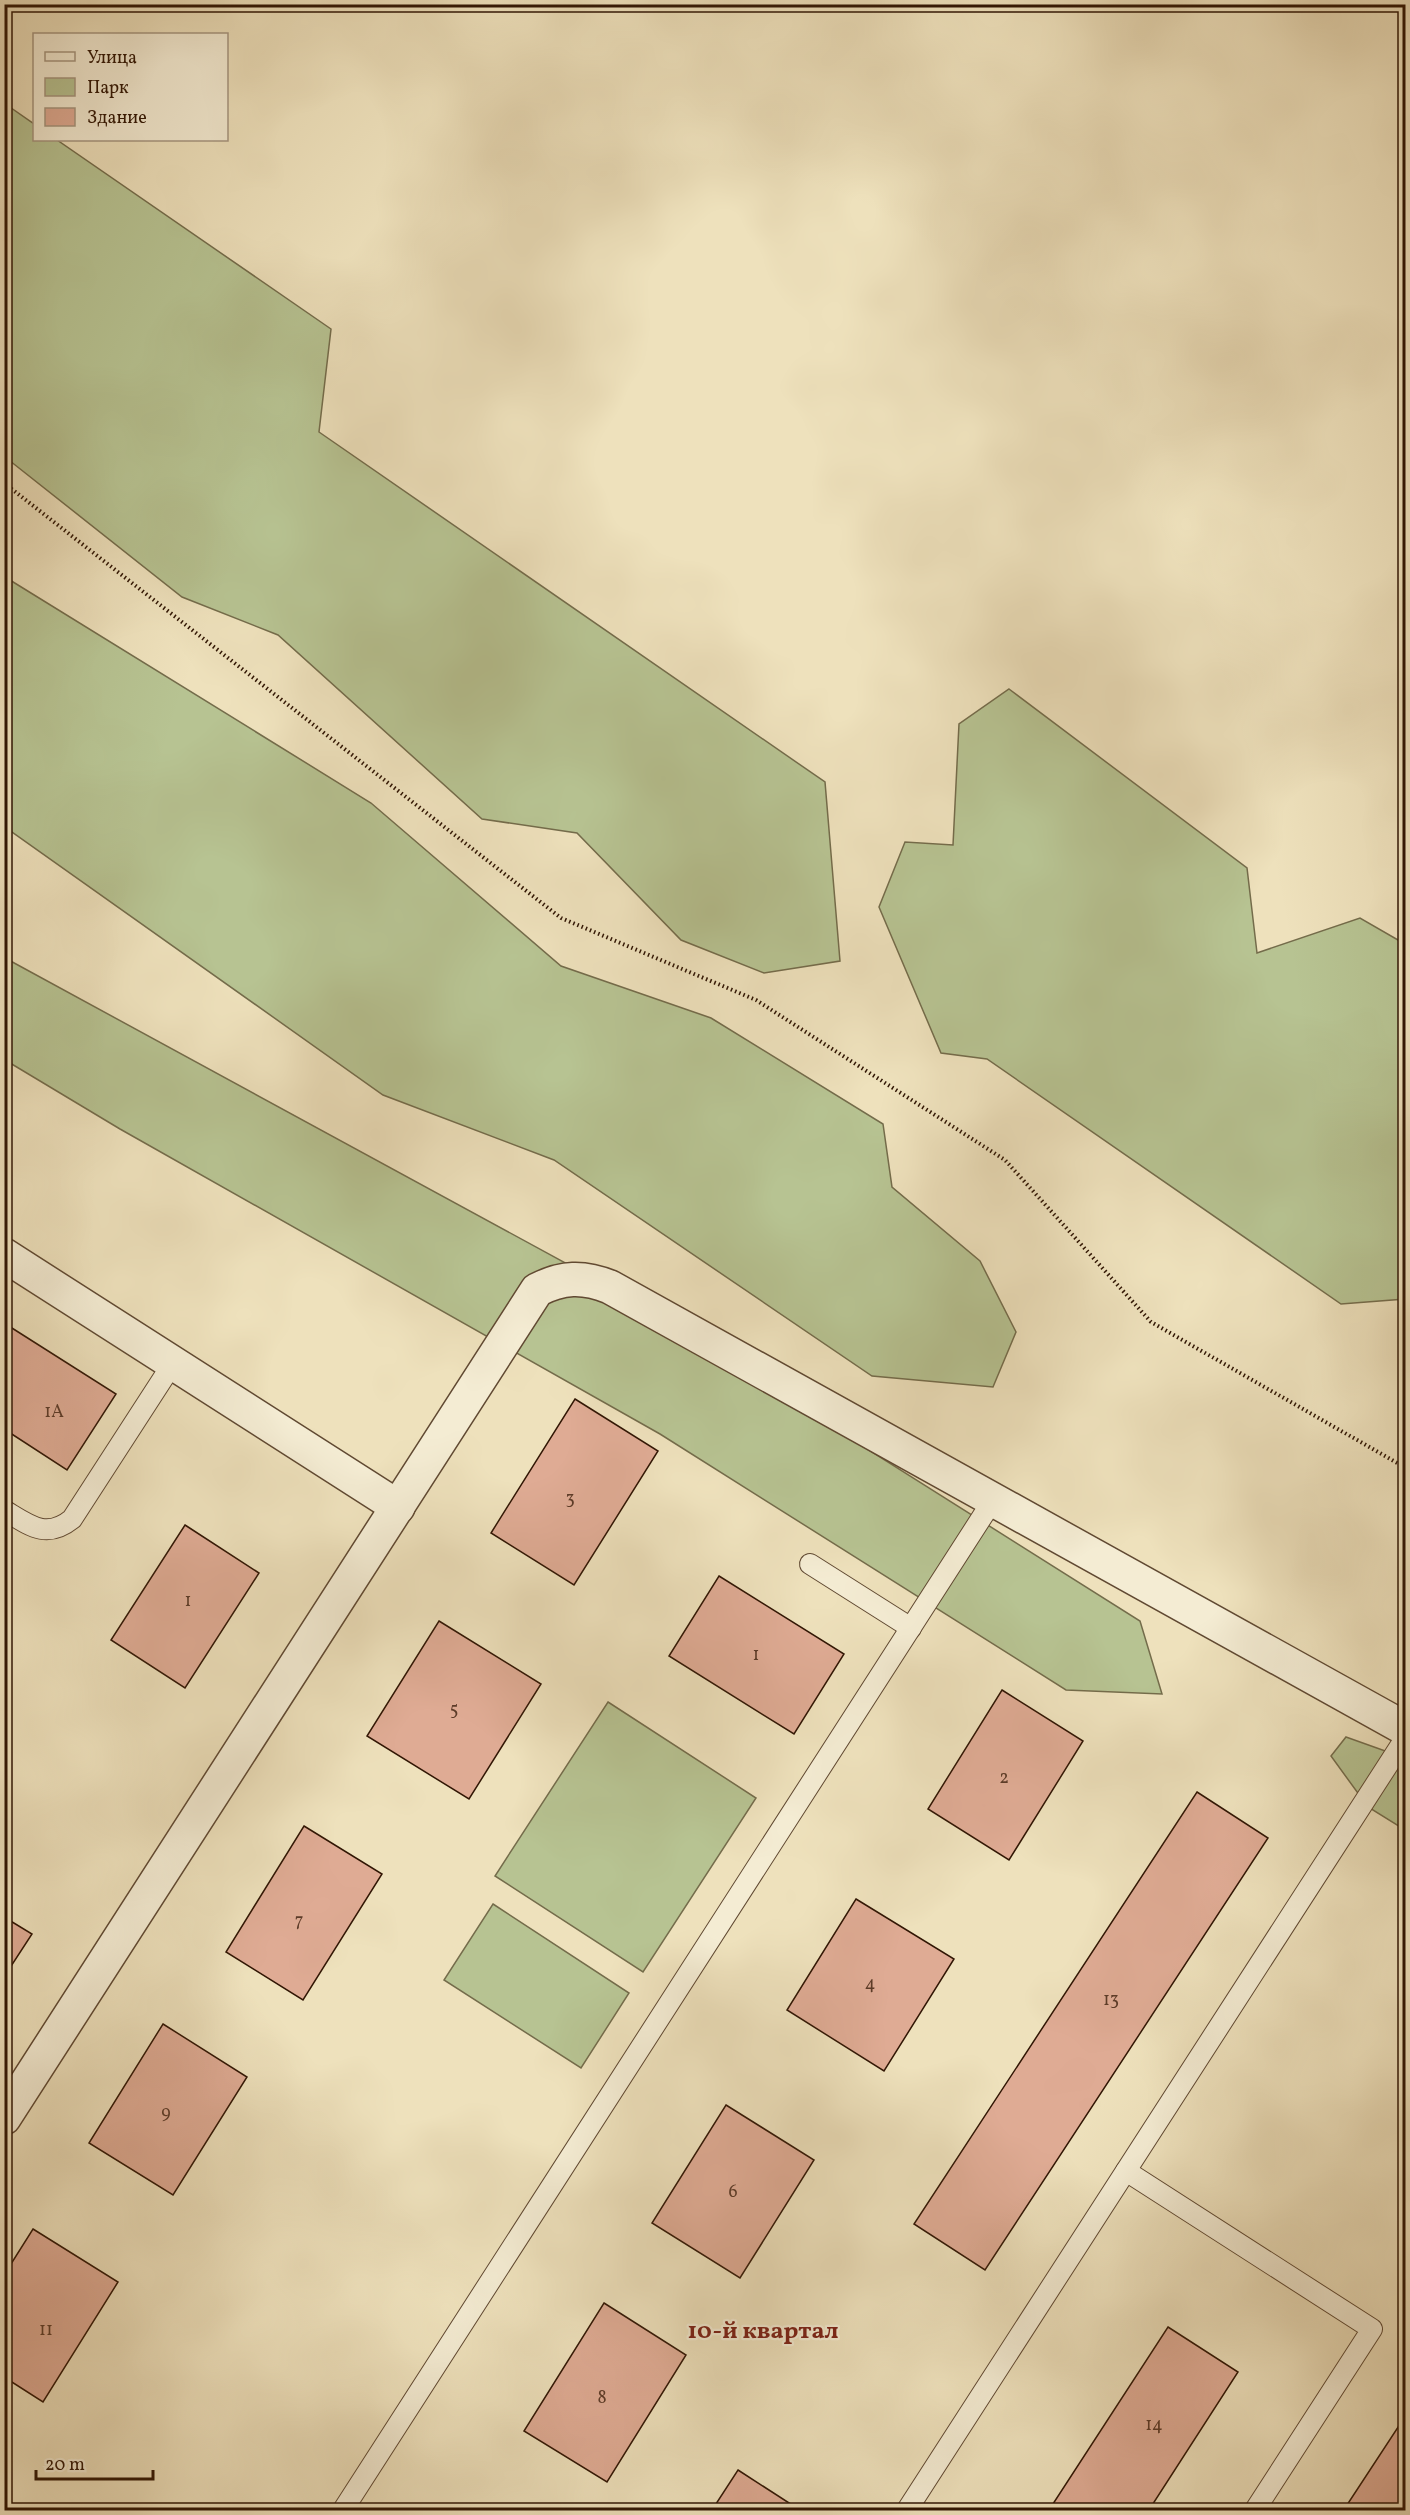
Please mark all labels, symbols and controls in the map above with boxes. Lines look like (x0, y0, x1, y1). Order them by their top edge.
legend (33, 33, 228, 141)
text: Улица (87, 46, 137, 71)
text: Парк (87, 76, 129, 101)
text: Здание (87, 106, 147, 131)
house number: 1А (44, 1400, 64, 1425)
house number: 3 (565, 1487, 575, 1512)
house number: 1 (185, 1589, 191, 1614)
house number: 1 (753, 1643, 759, 1668)
house number: 5 (450, 1698, 458, 1723)
house number: 2 (999, 1766, 1009, 1791)
house number: 7 (295, 1909, 303, 1934)
house number: 4 (865, 1972, 875, 1997)
house number: 13 (1103, 1988, 1119, 2013)
house number: 9 (161, 2101, 171, 2126)
house number: 6 (728, 2180, 738, 2205)
district label: 10-й квартал (687, 2315, 839, 2349)
house number: 11 (39, 2318, 53, 2343)
house number: 8 (597, 2386, 607, 2411)
house number: 14 (1145, 2413, 1163, 2438)
scale bar (36, 2443, 153, 2481)
text: 20 m (45, 2453, 85, 2478)

